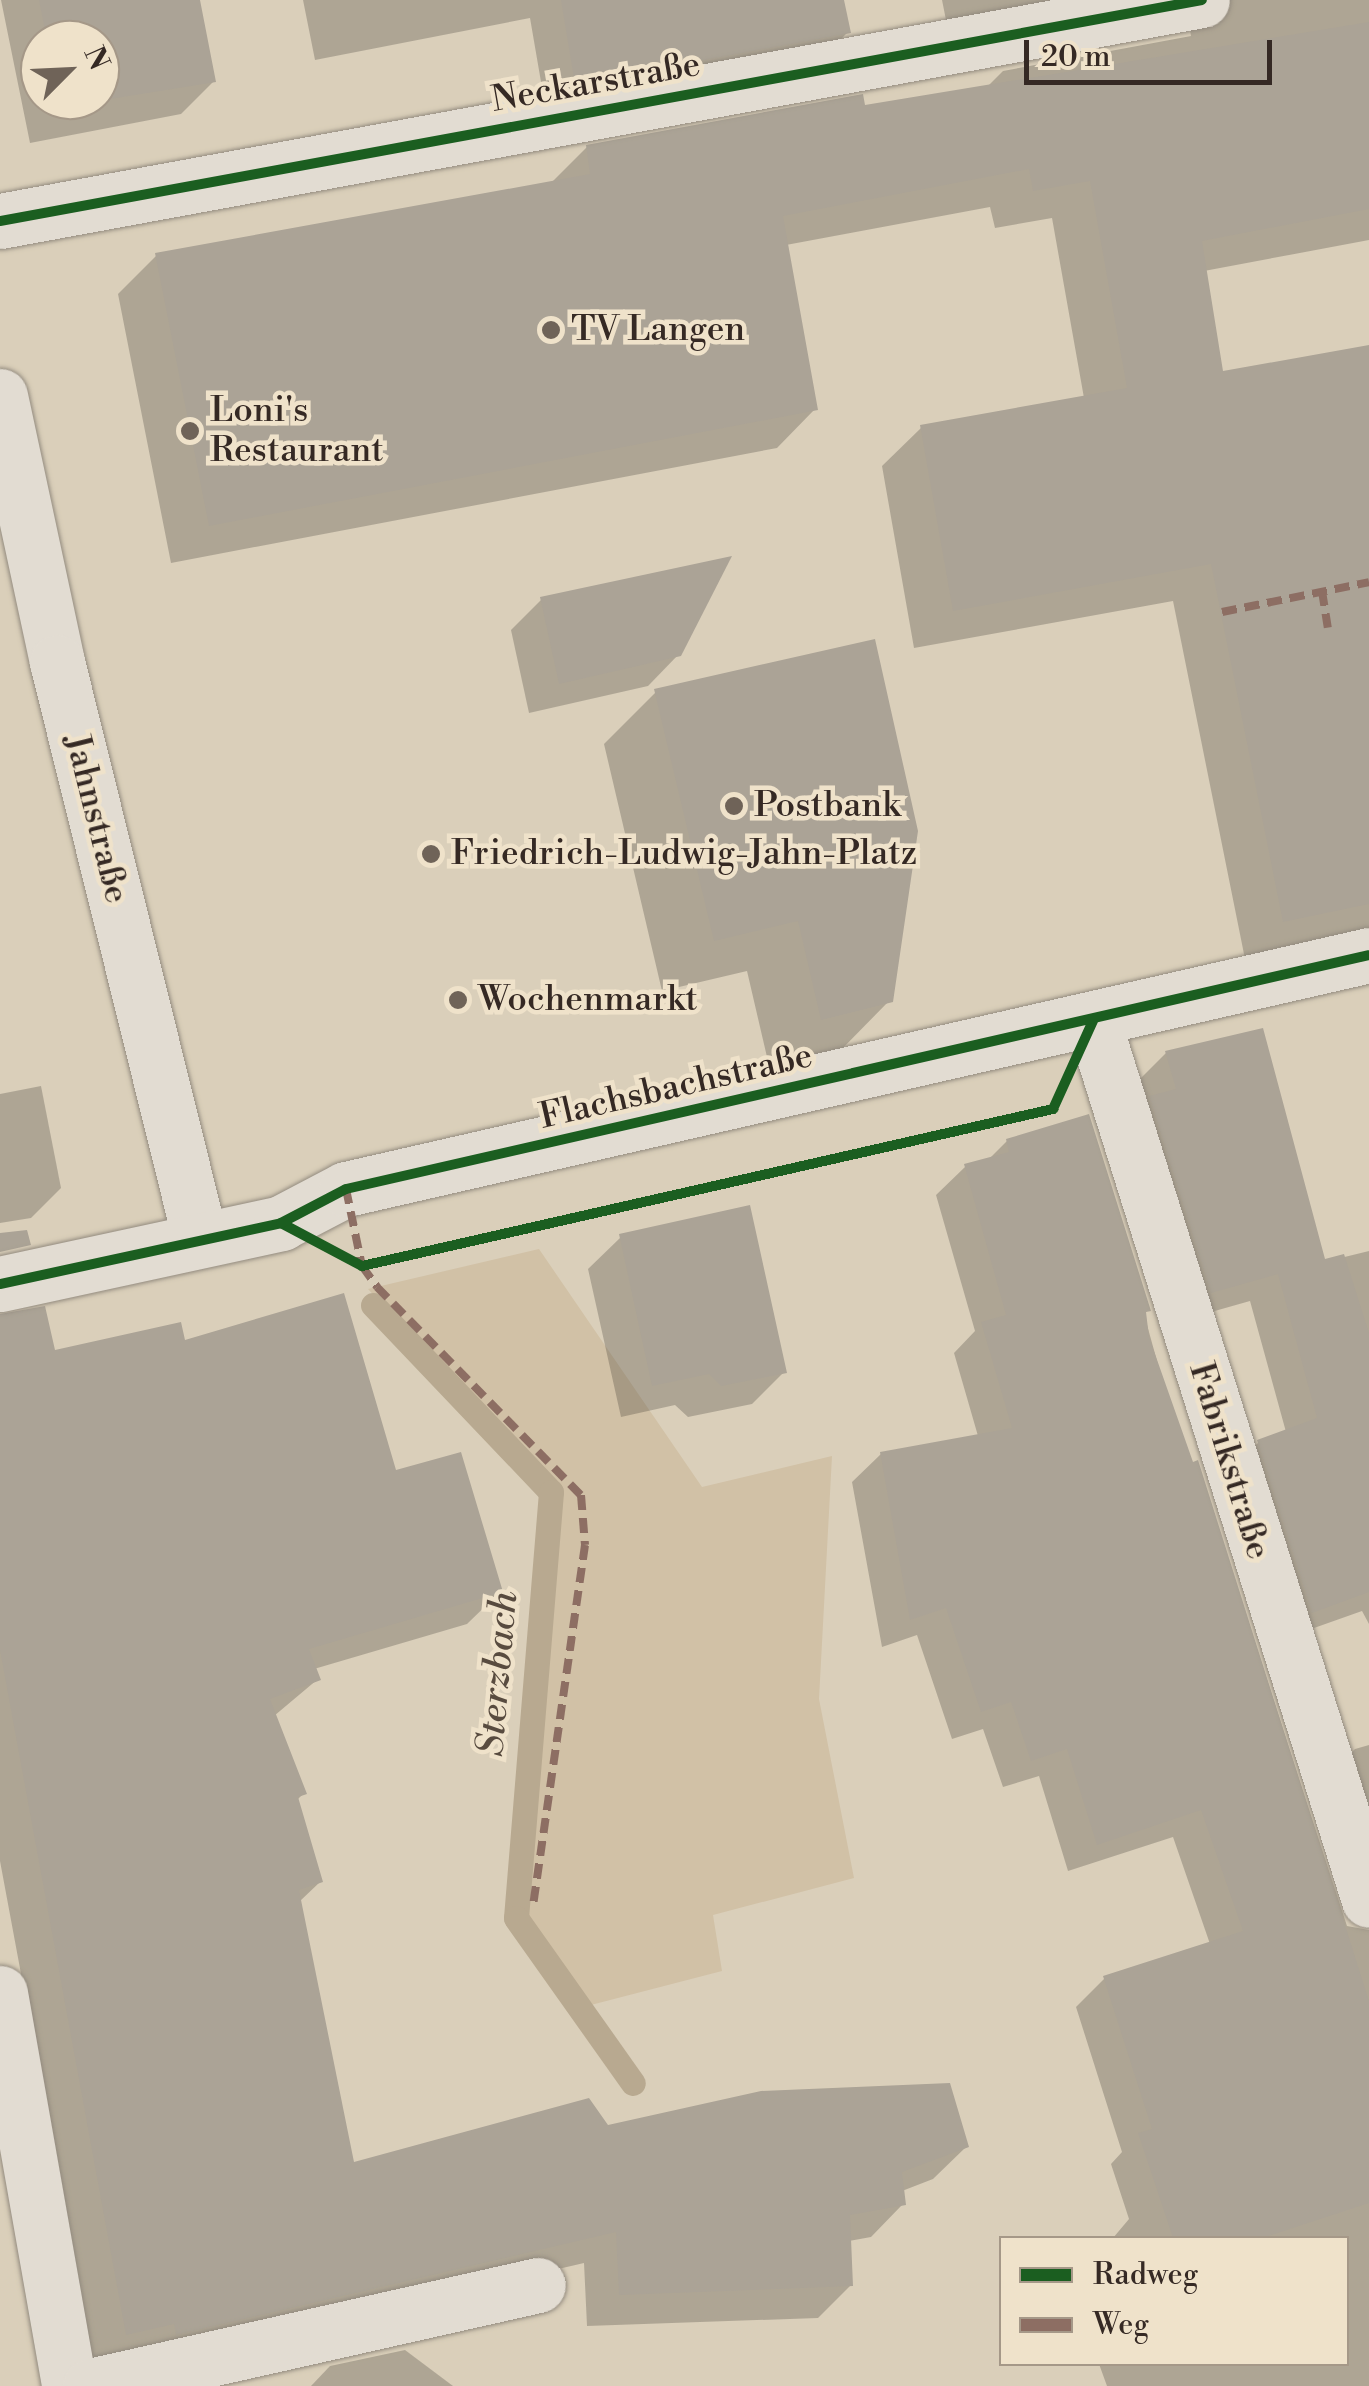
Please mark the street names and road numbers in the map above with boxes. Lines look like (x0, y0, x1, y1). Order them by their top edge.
street label: Neckarstraße (488, 44, 704, 122)
street label: Jahnstraße (55, 730, 137, 908)
street label: Flachsbachstraße (536, 1035, 816, 1139)
street label: Fabrikstraße (1179, 1358, 1279, 1564)

